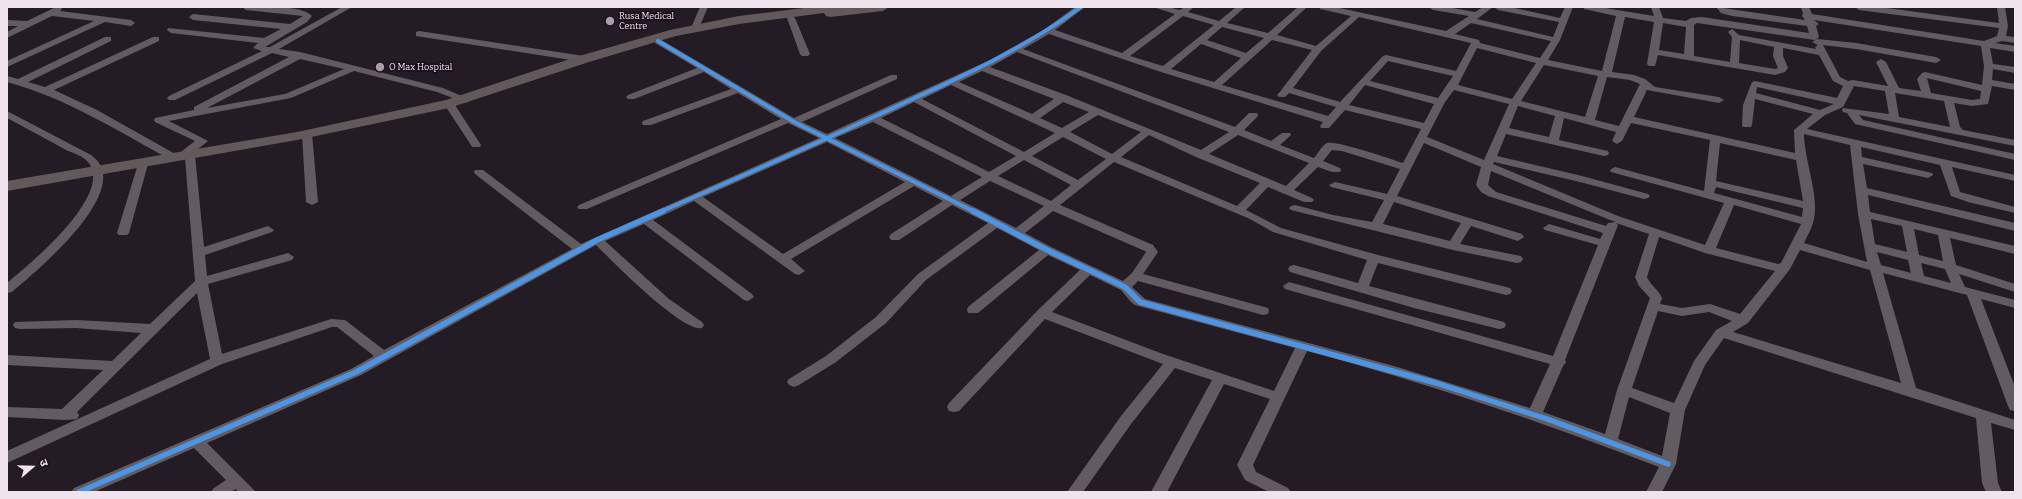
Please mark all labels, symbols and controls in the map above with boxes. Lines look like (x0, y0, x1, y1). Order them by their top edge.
place label: Rusa Medical Centre (619, 11, 674, 32)
marker: Rusa Medical Centre (604, 15, 616, 27)
marker: O Max Hospital (374, 61, 386, 73)
place label: O Max Hospital (389, 62, 452, 72)
north arrow (12, 447, 52, 487)
text: उ (37, 457, 51, 468)

